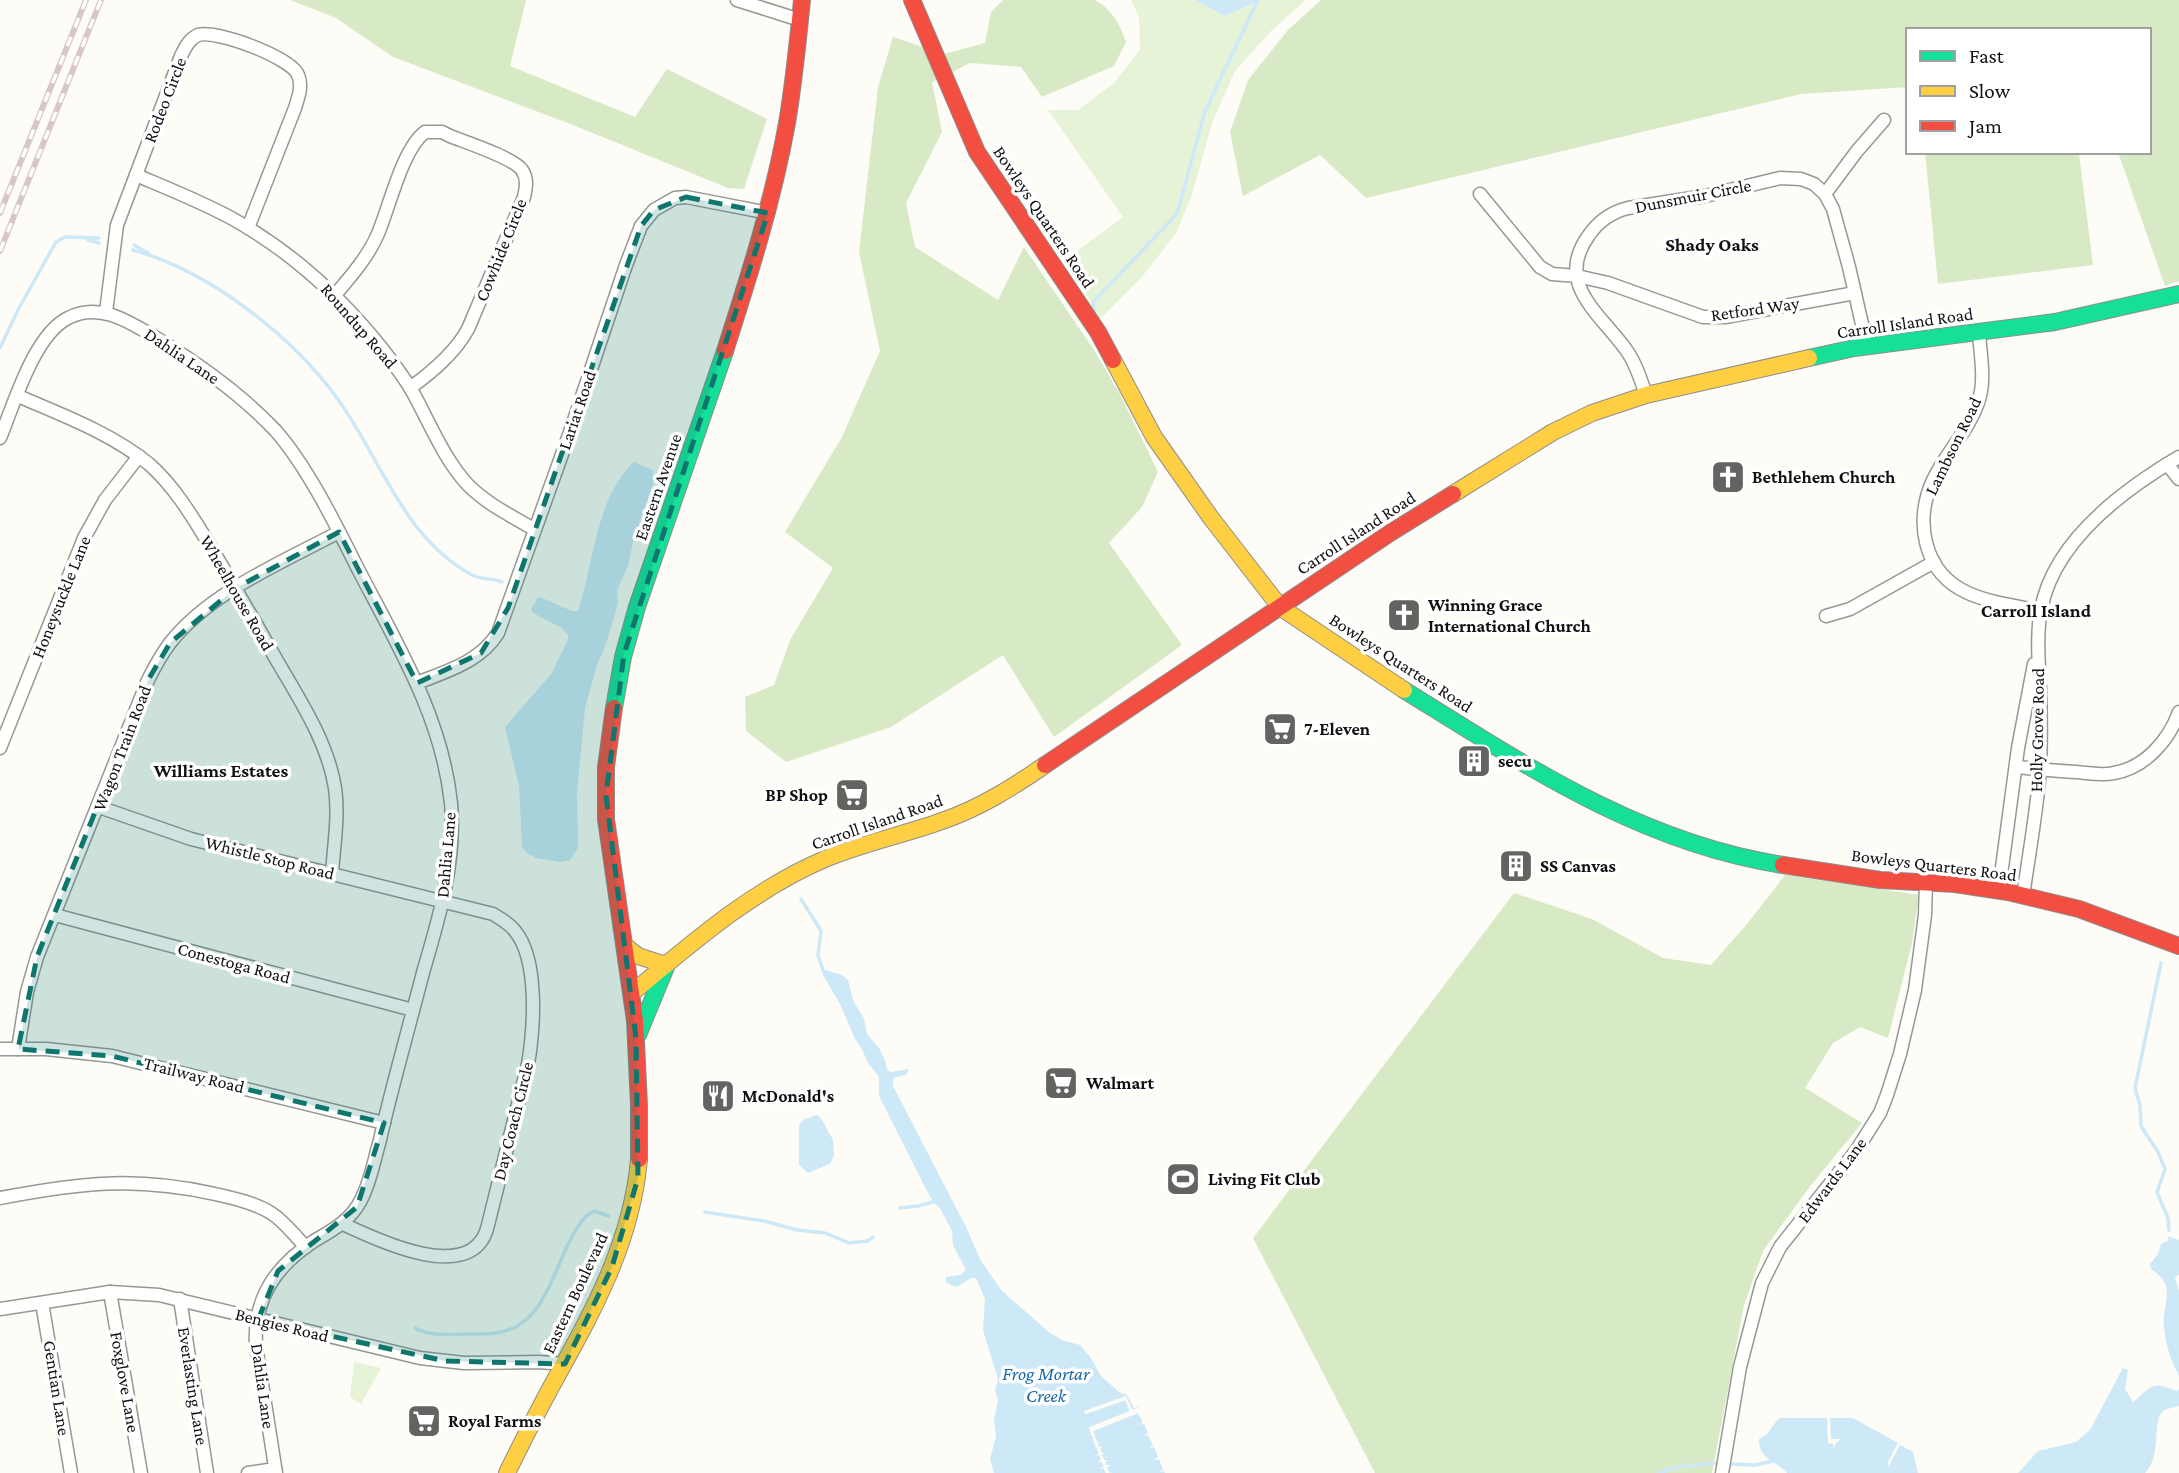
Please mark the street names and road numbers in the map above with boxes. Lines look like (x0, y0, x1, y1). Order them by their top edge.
street label: Rodeo Circle (140, 54, 190, 145)
street label: Bowleys Quarters Road (989, 142, 1099, 292)
street label: Dunsmuir Circle (1633, 175, 1753, 217)
street label: Cowhide Circle (471, 196, 531, 304)
street label: Roundup Road (317, 279, 402, 373)
street label: Retford Way (1710, 293, 1801, 325)
street label: Carroll Island Road (1835, 303, 1975, 342)
street label: Dahlia Lane (141, 324, 223, 388)
street label: Lariat Road (554, 367, 600, 452)
street label: Lambson Road (1921, 393, 1986, 498)
street label: Eastern Avenue (630, 431, 686, 543)
street label: Carroll Island Road (1293, 487, 1420, 579)
street label: Wheelhouse Road (196, 532, 278, 655)
street label: Honeysuckle Lane (27, 533, 95, 661)
street label: Bowleys Quarters Road (1326, 609, 1477, 717)
street label: Holly Grove Road (2026, 667, 2048, 792)
street label: Wagon Train Road (89, 682, 155, 814)
street label: Carroll Island Road (809, 790, 946, 854)
street label: Dahlia Lane (432, 811, 460, 899)
street label: Whistle Stop Road (203, 832, 337, 884)
street label: Bowleys Quarters Road (1850, 845, 2018, 885)
street label: Conestoga Road (176, 938, 293, 988)
street label: Trailway Road (142, 1053, 247, 1097)
street label: Day Coach Circle (489, 1060, 537, 1182)
street label: Edwards Lane (1793, 1133, 1871, 1227)
street label: Eastern Boulevard (538, 1229, 612, 1357)
street label: Bengies Road (233, 1304, 331, 1346)
street label: Everlasting Lane (174, 1326, 212, 1446)
street label: Foxglove Lane (106, 1330, 144, 1434)
street label: Gentian Lane (40, 1339, 74, 1437)
street label: Dahlia Lane (247, 1342, 279, 1430)

